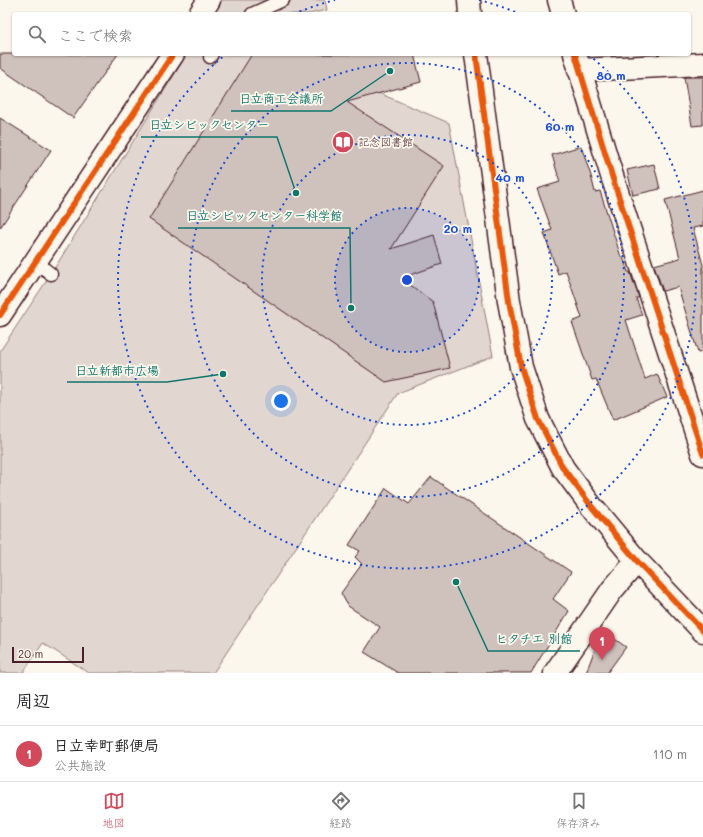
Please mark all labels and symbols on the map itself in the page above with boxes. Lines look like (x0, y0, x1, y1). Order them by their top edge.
text: 80 m (596, 67, 626, 83)
callout: 日立商工会議所 (231, 87, 331, 111)
text: 日立商工会議所 (239, 90, 324, 106)
callout: 日立シビックセンター (141, 113, 277, 137)
text: 日立シビックセンター (149, 116, 269, 132)
text: 60 m (546, 118, 574, 134)
library icon: 記念図書館 (330, 129, 356, 155)
place label: 記念図書館 (358, 134, 413, 149)
text: 40 m (495, 169, 525, 185)
callout: 日立シビックセンター科学館 (178, 204, 350, 228)
text: 日立シビックセンター科学館 (186, 207, 342, 223)
text: 20 m (444, 220, 472, 236)
centre of rings (400, 273, 414, 287)
callout: 日立新都市広場 (67, 358, 167, 382)
text: 日立新都市広場 (75, 362, 159, 378)
your location (271, 391, 291, 411)
callout: ヒタチエ 別館 (488, 627, 580, 651)
pin: 1 (589, 627, 615, 660)
text: ヒタチエ 別館 (496, 630, 572, 646)
scale bar (12, 645, 84, 664)

